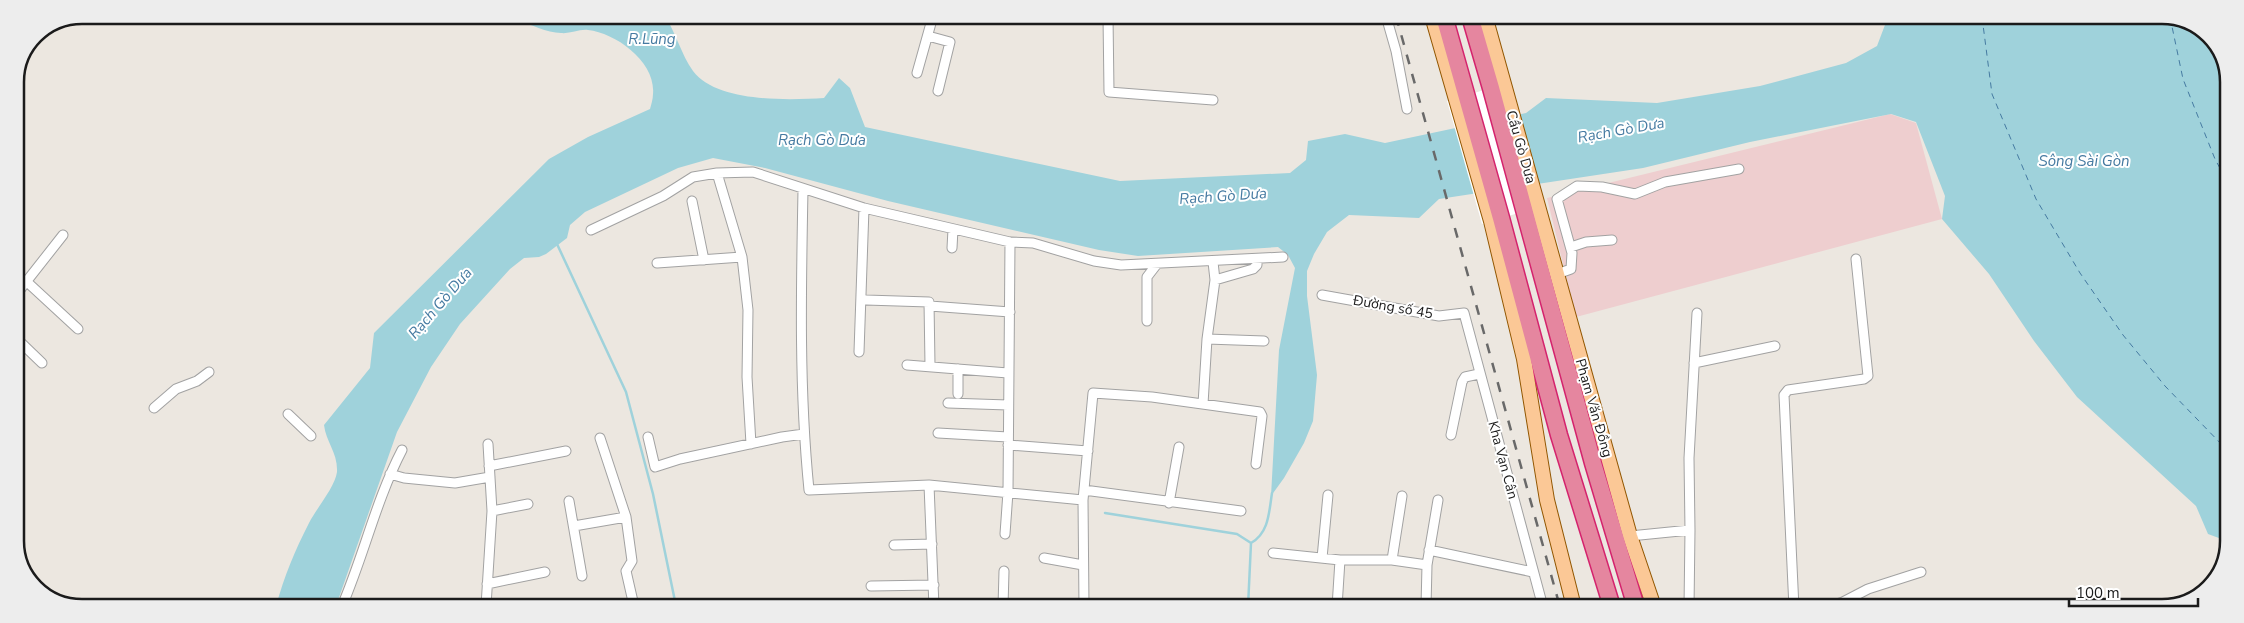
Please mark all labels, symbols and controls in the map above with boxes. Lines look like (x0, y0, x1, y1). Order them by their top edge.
water label: R.Lũng (628, 29, 676, 49)
street label: Cầu Gò Dưa (1501, 108, 1541, 186)
water label: Rạch Gò Dưa (1576, 113, 1666, 147)
water label: Rạch Gò Dưa (778, 130, 866, 150)
water label: Sông Sài Gòn (2039, 151, 2130, 171)
water label: Rạch Gò Dưa (1178, 183, 1268, 209)
water label: Rạch Gò Dưa (404, 263, 476, 343)
street label: Đường số 45 (1351, 290, 1434, 323)
street label: Phạm Văn Đồng (1571, 356, 1617, 460)
street label: Kha Vạn Cân (1483, 419, 1523, 501)
scale bar (2069, 576, 2198, 608)
text: 100 m (2076, 583, 2120, 603)

